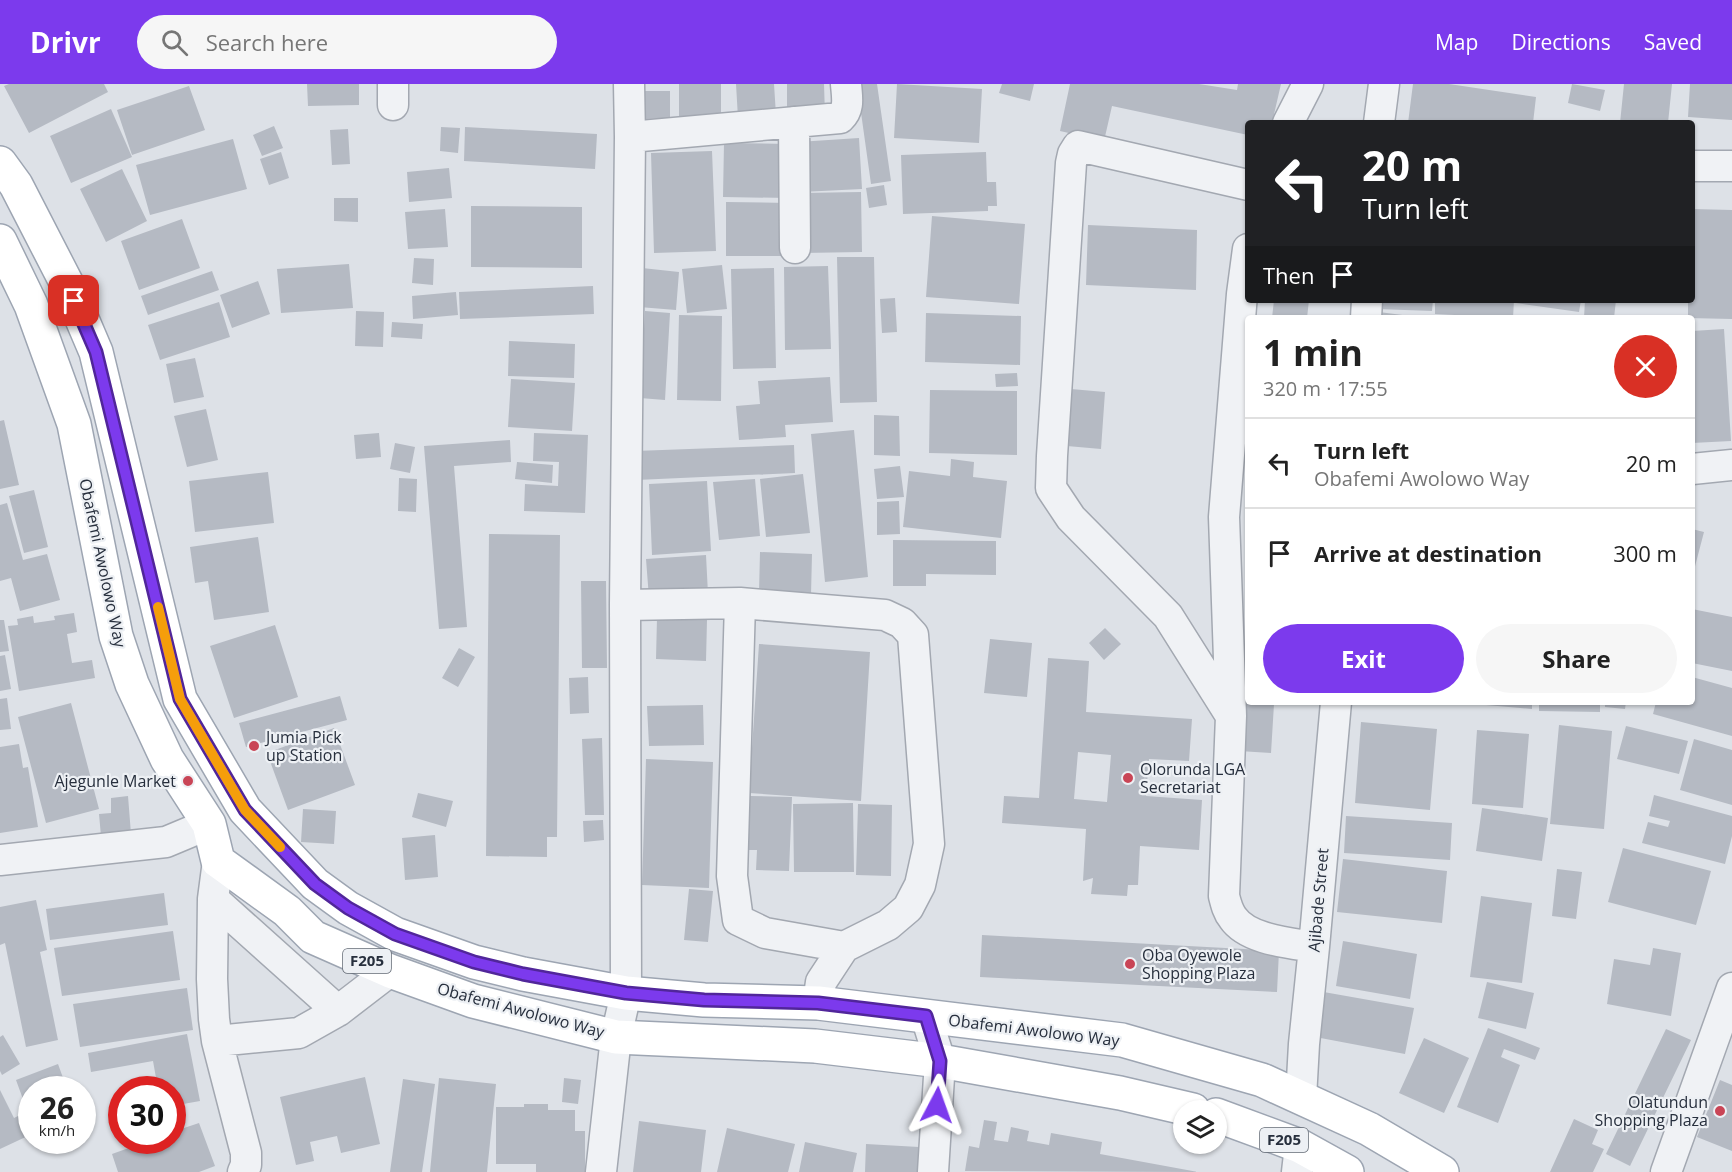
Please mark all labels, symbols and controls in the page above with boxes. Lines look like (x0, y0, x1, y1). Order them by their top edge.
search box (137, 15, 557, 69)
text: Drivr (30, 23, 101, 61)
icon: search (158, 26, 191, 59)
text: Search here (206, 27, 328, 57)
text: Map (1435, 28, 1478, 56)
text: Directions (1511, 28, 1611, 56)
text: Saved (1644, 28, 1702, 56)
text: 20 m (1362, 136, 1462, 193)
icon: left (1263, 144, 1341, 222)
text: Turn left (1362, 190, 1469, 227)
icon: arrive (1326, 258, 1359, 291)
text: Then (1263, 260, 1314, 290)
pin (48, 275, 99, 326)
icon: arrive (57, 284, 90, 317)
text: 1 min (1263, 328, 1363, 377)
button: close (1614, 335, 1677, 398)
text: 320 m · 17:55 (1263, 375, 1388, 402)
text: Turn left (1314, 435, 1409, 465)
icon: left (1263, 447, 1296, 480)
text: 20 m (1626, 448, 1677, 478)
text: Obafemi Awolowo Way (1314, 465, 1529, 492)
street label: Obafemi Awolowo Way (74, 477, 132, 650)
icon: arrive (1263, 537, 1296, 570)
text: Arrive at destination (1314, 538, 1542, 568)
text: 300 m (1613, 538, 1677, 568)
button: Exit (1263, 624, 1464, 693)
button: Share (1476, 624, 1677, 693)
place label: Jumia Pick up Station (264, 726, 342, 766)
marker: Jumia Pick up Station (247, 739, 261, 753)
place label: Olorunda LGA Secretariat (1140, 758, 1246, 798)
place label: Ajegunle Market (54, 770, 176, 792)
marker: Olorunda LGA Secretariat (1121, 771, 1135, 785)
marker: Ajegunle Market (181, 774, 195, 788)
street label: Ajibade Street (1302, 847, 1334, 953)
place label: Oba Oyewole Shopping Plaza (1142, 944, 1255, 984)
road number: F205 (343, 949, 391, 973)
marker: Oba Oyewole Shopping Plaza (1123, 957, 1137, 971)
street label: Obafemi Awolowo Way (435, 977, 608, 1043)
street label: Obafemi Awolowo Way (947, 1009, 1122, 1052)
position arrow (905, 1073, 969, 1137)
speed limit sign: 30 (108, 1076, 186, 1154)
text: 26 (40, 1087, 74, 1128)
place label: Olatundun Shopping Plaza (1595, 1091, 1708, 1131)
map controls (1173, 1100, 1227, 1154)
button: layers (1173, 1100, 1227, 1154)
marker: Olatundun Shopping Plaza (1713, 1104, 1727, 1118)
text: km/h (39, 1120, 75, 1140)
road number: F205 (1260, 1128, 1308, 1152)

